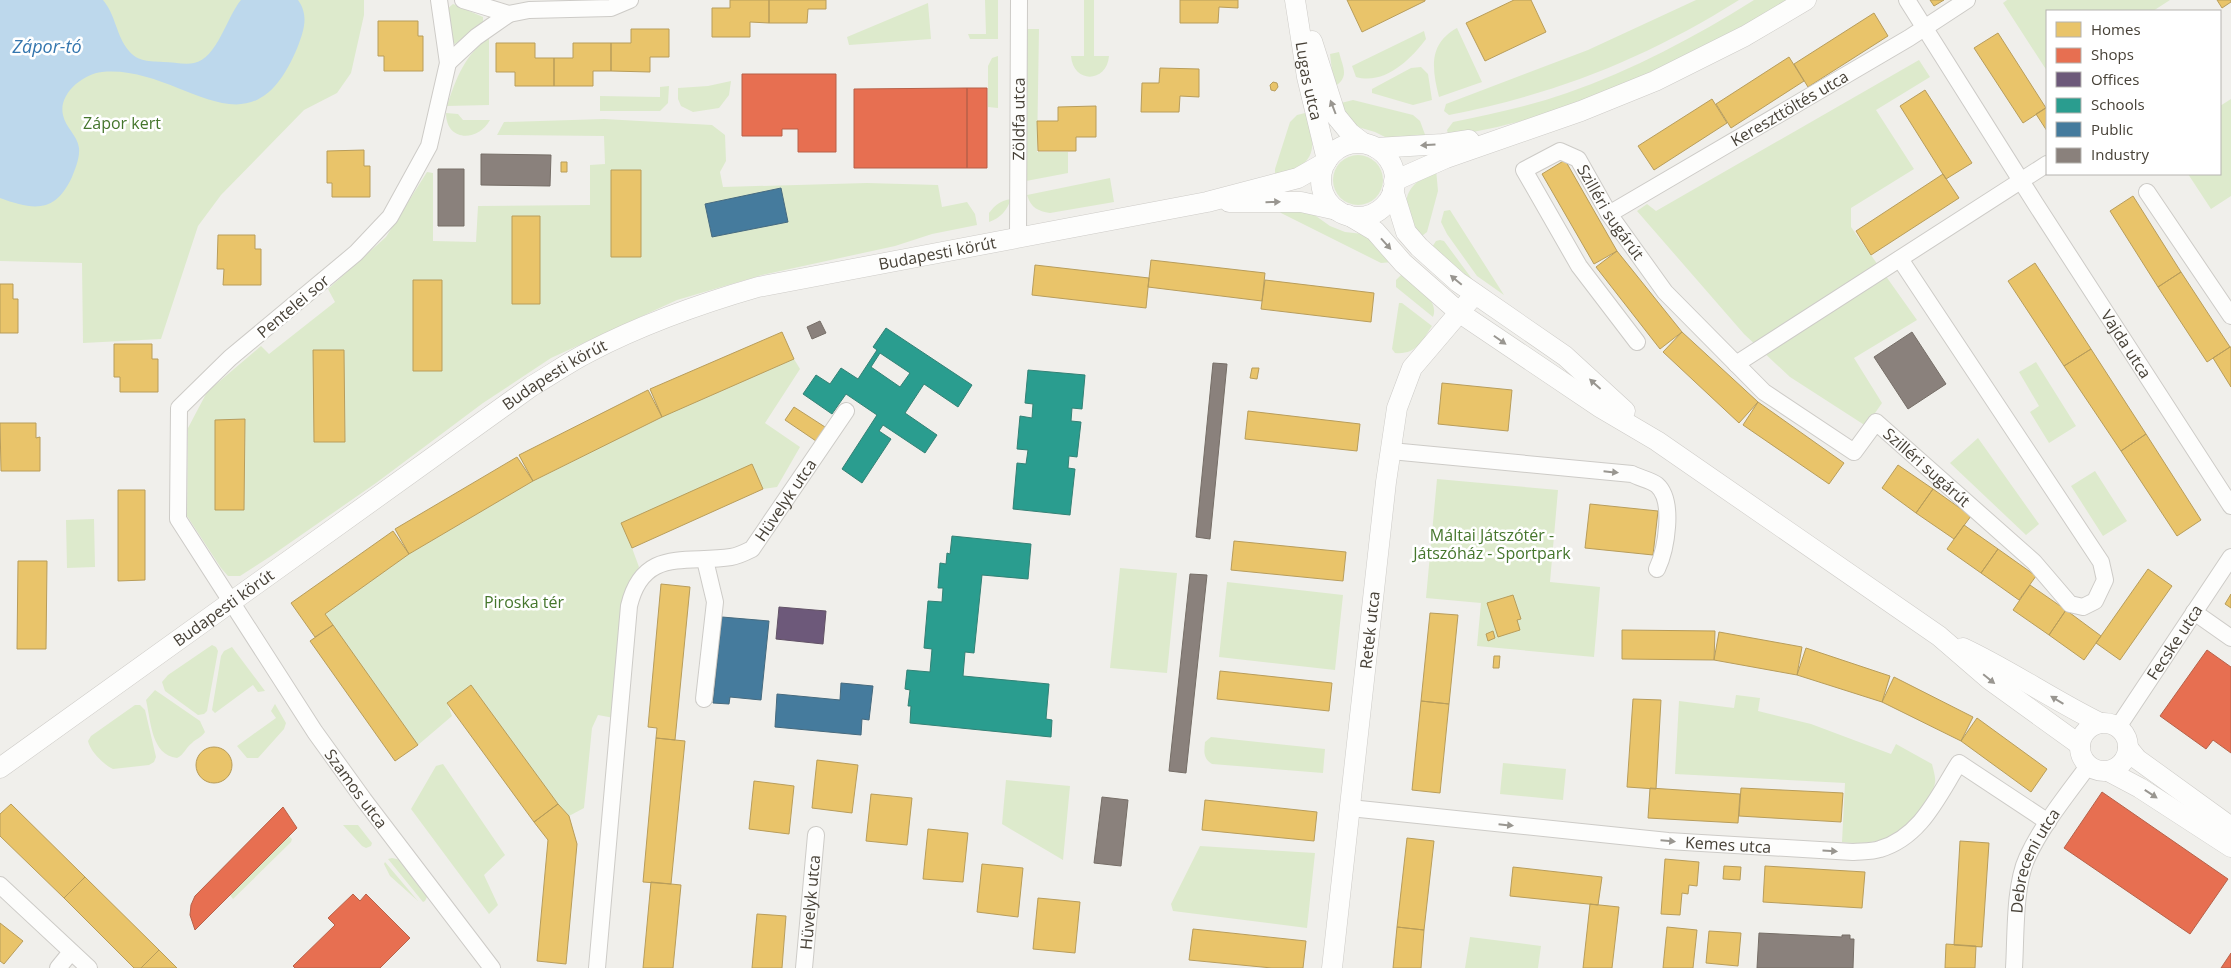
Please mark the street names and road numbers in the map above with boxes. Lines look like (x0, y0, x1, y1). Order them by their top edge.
street label: Lugas utca (1291, 40, 1328, 122)
street label: Kereszttöltés utca (1726, 65, 1852, 151)
street label: Zöldfa utca (1007, 77, 1030, 161)
street label: Szilléri sugárút (1572, 160, 1650, 264)
street label: Budapesti körút (877, 231, 998, 275)
street label: Pentelei sor (252, 269, 334, 343)
street label: Vajda utca (2096, 306, 2157, 383)
street label: Budapesti körút (498, 334, 611, 415)
street label: Szilléri sugárút (1879, 423, 1975, 512)
street label: Hüvelyk utca (749, 454, 821, 546)
street label: Budapesti körút (169, 564, 278, 651)
street label: Retek utca (1354, 590, 1385, 670)
street label: Fecske utca (2141, 600, 2207, 684)
street label: Szamos utca (320, 744, 393, 833)
street label: Debreceni utca (2005, 804, 2065, 914)
street label: Kemes utca (1684, 831, 1772, 858)
street label: Hüvelyk utca (795, 854, 825, 951)

